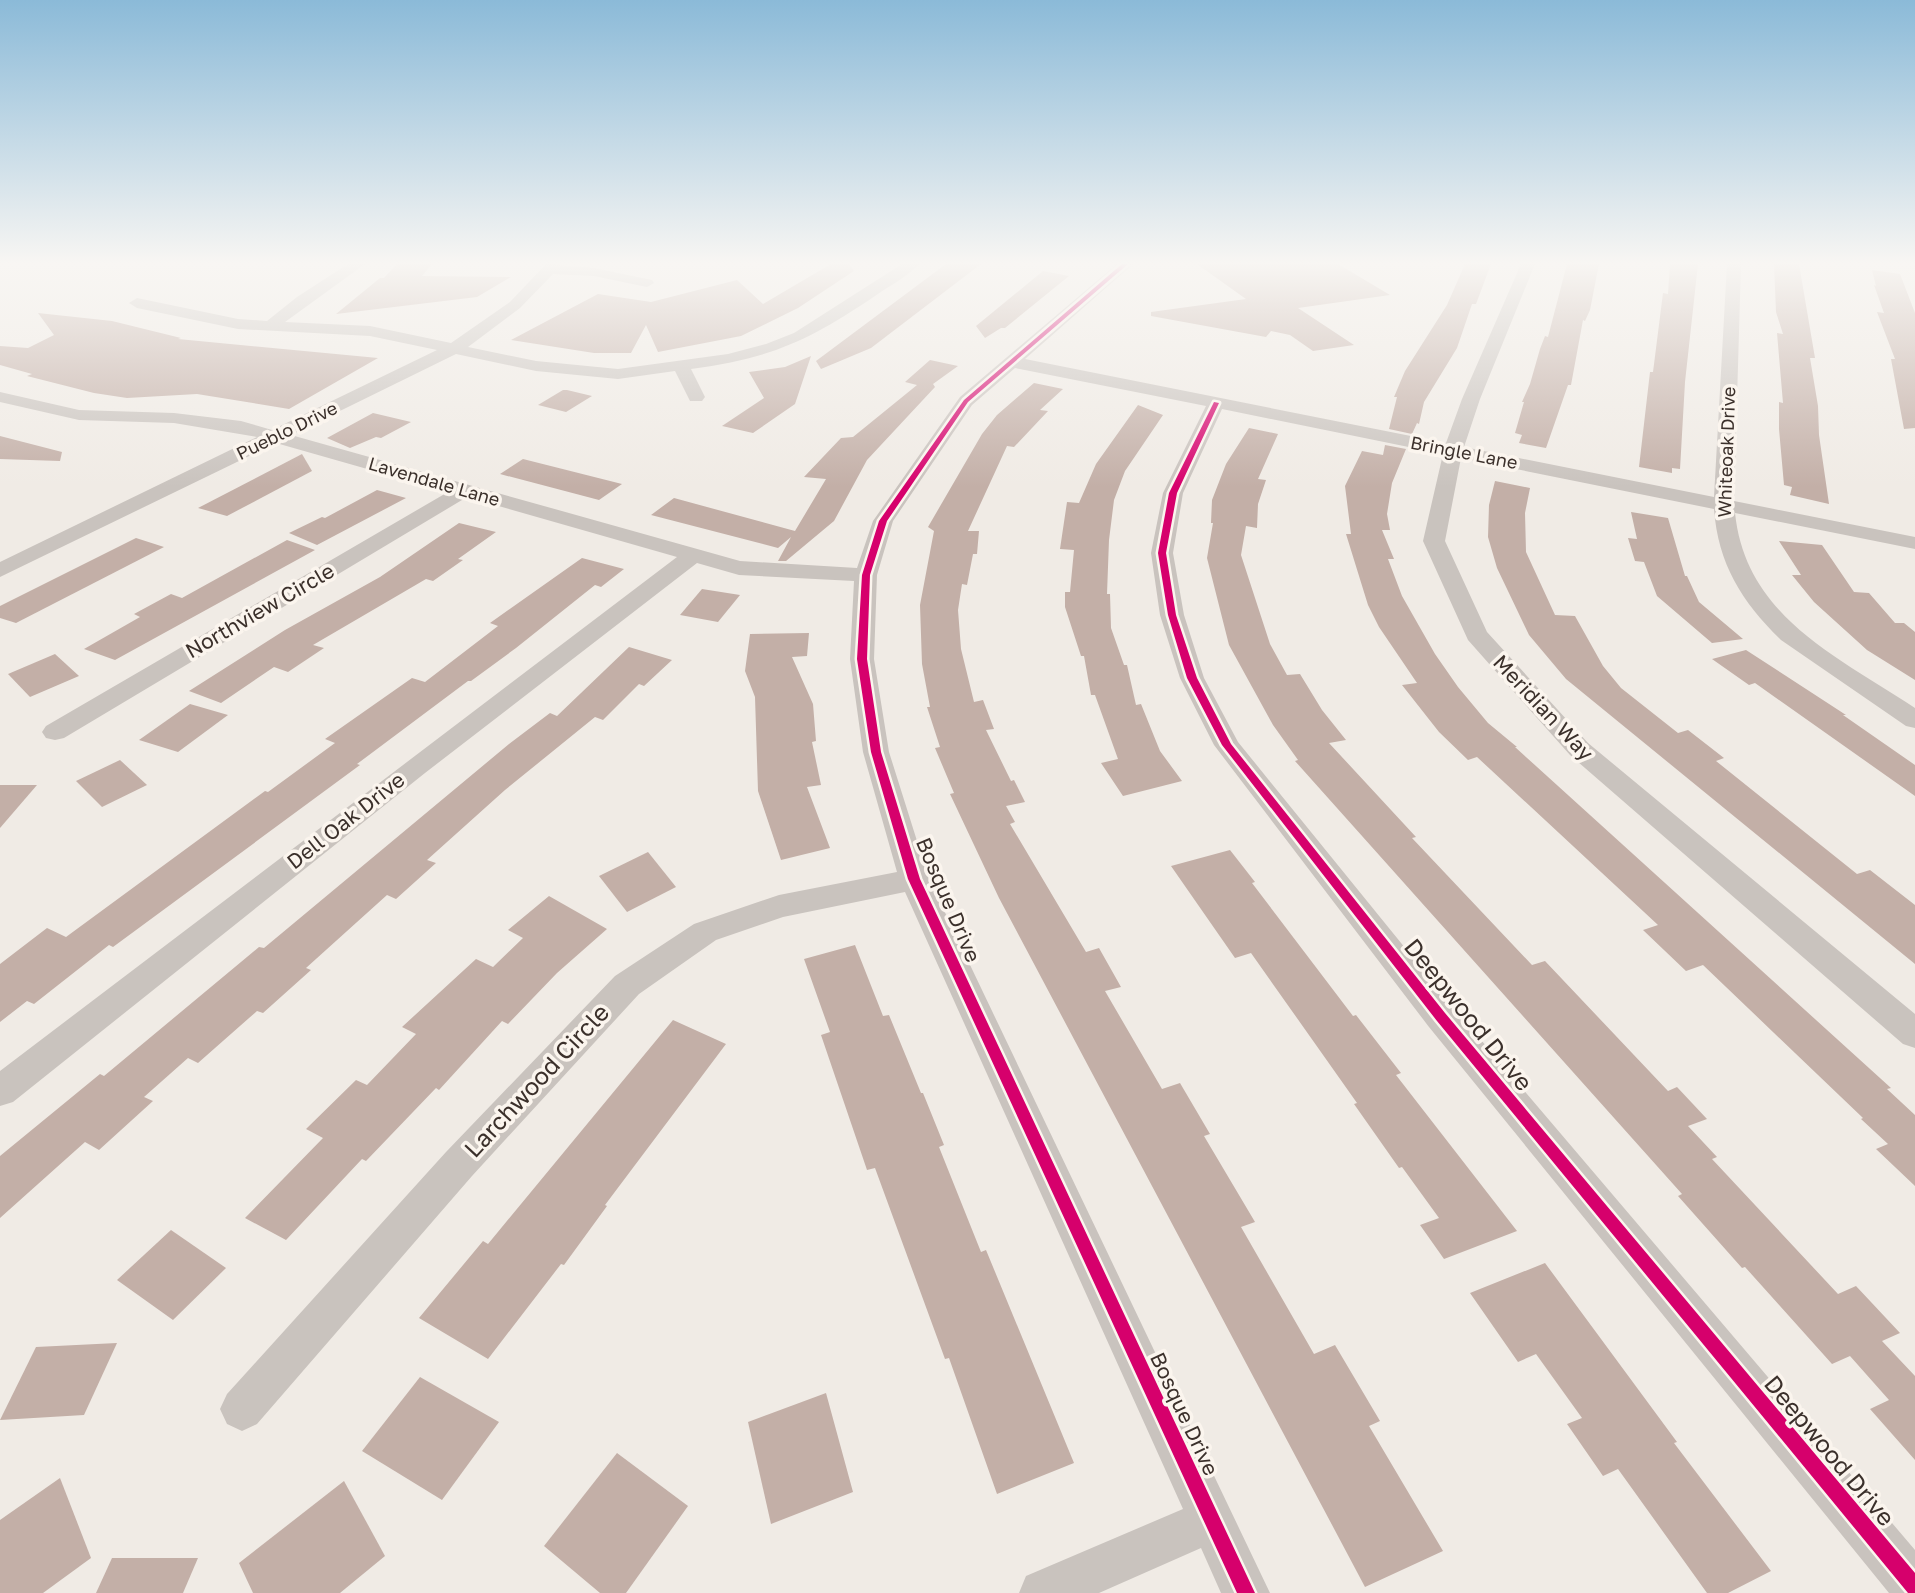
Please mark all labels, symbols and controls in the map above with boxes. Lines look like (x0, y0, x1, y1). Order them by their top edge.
street label: Whiteoak Drive (1713, 386, 1739, 518)
street label: Pueblo Drive (232, 396, 341, 464)
street label: Bringle Lane (1409, 431, 1520, 473)
street label: Lavendale Lane (366, 452, 502, 510)
street label: Northview Circle (180, 557, 339, 663)
street label: Meridian Way (1488, 649, 1599, 766)
street label: Dell Oak Drive (281, 766, 409, 874)
street label: Bosque Drive (911, 833, 987, 966)
street label: Deepwood Drive (1399, 932, 1539, 1096)
street label: Larchwood Circle (457, 997, 614, 1163)
street label: Bosque Drive (1145, 1348, 1225, 1479)
street label: Deepwood Drive (1759, 1369, 1901, 1531)

